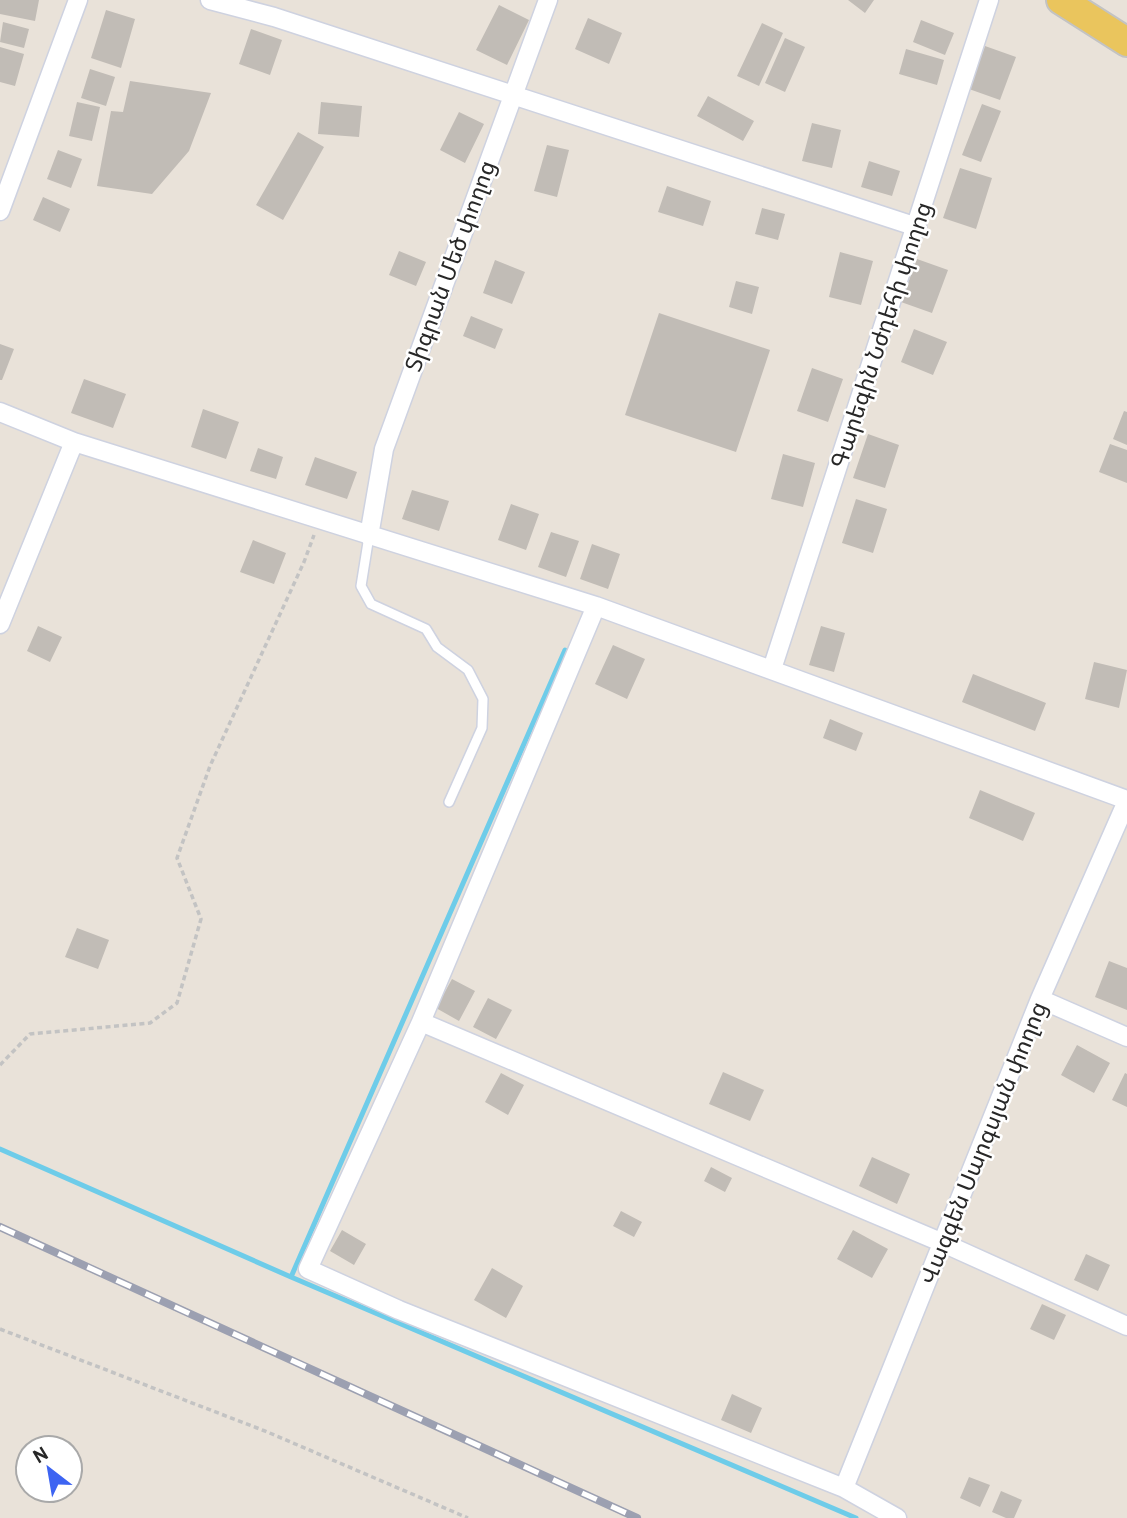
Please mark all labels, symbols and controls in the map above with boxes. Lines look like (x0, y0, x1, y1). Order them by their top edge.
street label: Տիգրան Մեծ փողոց (401, 157, 504, 376)
street label: Գարեգին Նժդեհի փողոց (827, 199, 940, 473)
street label: Վազգեն Սարգսյան փողոց (915, 998, 1055, 1290)
north arrow (14, 1434, 84, 1504)
text: N (29, 1442, 53, 1470)

